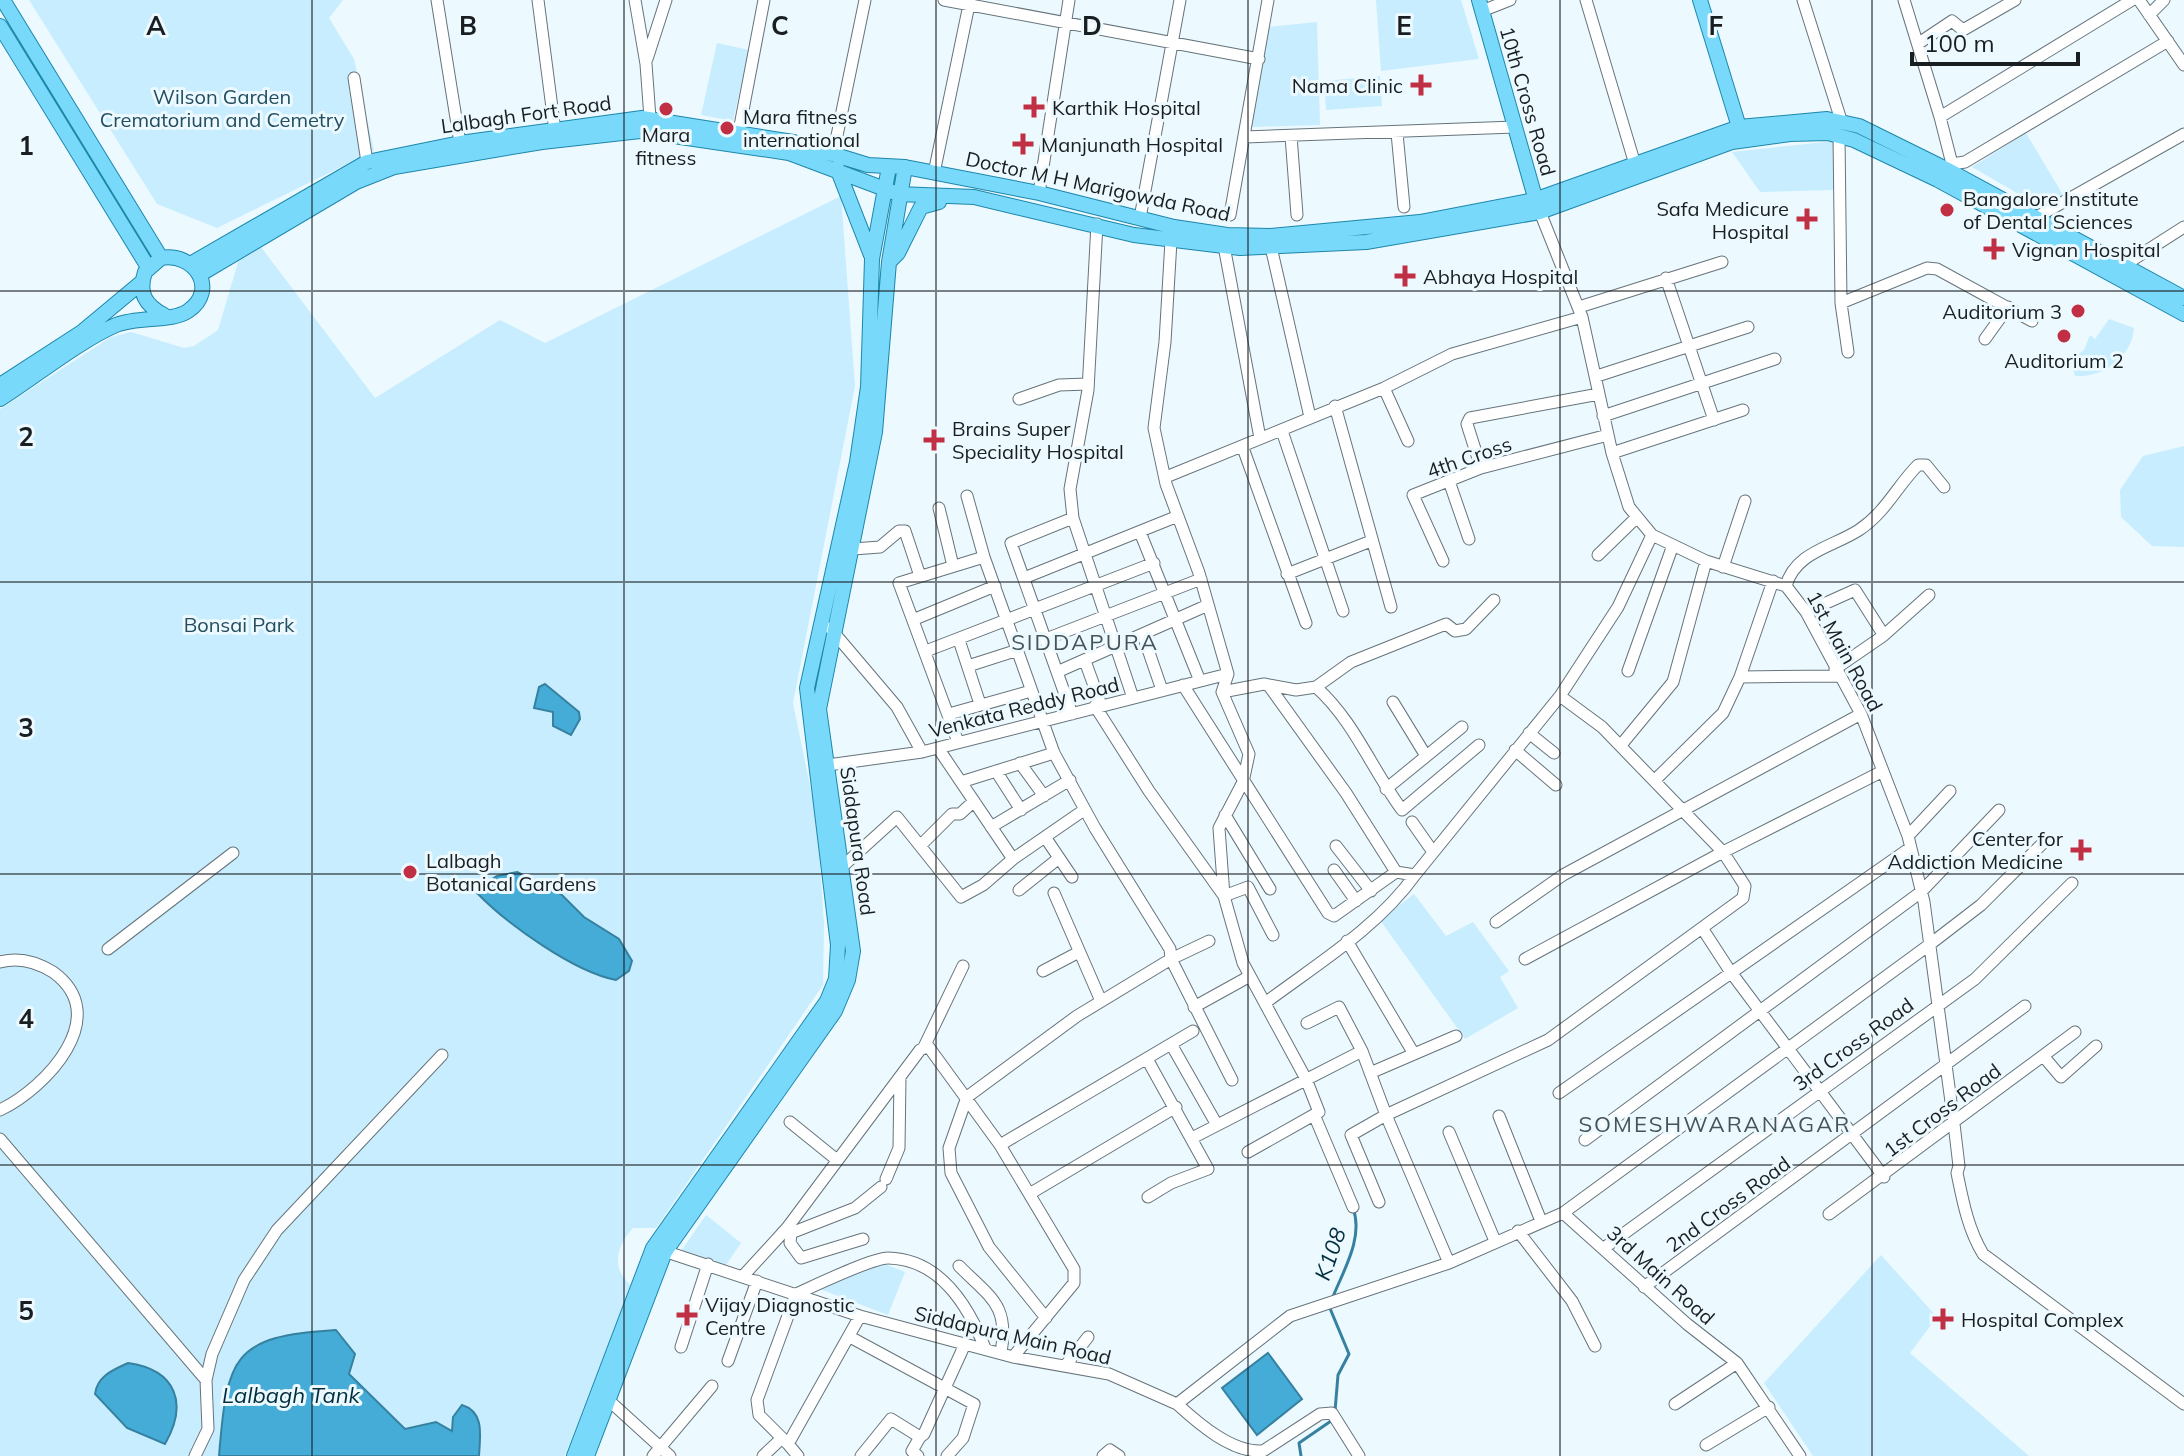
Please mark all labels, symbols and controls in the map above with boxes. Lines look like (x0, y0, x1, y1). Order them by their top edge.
text: A (146, 9, 166, 42)
text: B (459, 9, 477, 42)
text: C (771, 9, 789, 42)
text: D (1082, 9, 1102, 42)
text: E (1396, 9, 1412, 42)
text: F (1709, 9, 1724, 42)
scale bar (1912, 16, 2078, 66)
street label: 10th Cross Road (1495, 23, 1561, 179)
text: 100 m (1924, 28, 1995, 58)
place label: Nama Clinic (1292, 73, 1403, 98)
marker: Nama Clinic (1410, 74, 1432, 96)
park label: Wilson Garden Crematorium and Cemetry (100, 84, 345, 132)
street label: Lalbagh Fort Road (439, 90, 613, 138)
place label: Karthik Hospital (1052, 95, 1201, 120)
marker: Karthik Hospital (1023, 96, 1045, 118)
marker: Mara fitness (657, 100, 675, 118)
place label: Mara fitness international (743, 104, 860, 152)
marker: Mara fitness international (718, 119, 736, 137)
place label: Mara fitness (636, 122, 696, 170)
text: 1 (18, 129, 34, 162)
place label: Manjunath Hospital (1041, 132, 1223, 157)
marker: Manjunath Hospital (1012, 133, 1034, 155)
street label: Doctor M H Marigowda Road (963, 146, 1233, 226)
place label: Bangalore Institute of Dental Sciences (1963, 186, 2139, 234)
place label: Safa Medicure Hospital (1656, 196, 1789, 244)
marker: Bangalore Institute of Dental Sciences (1938, 201, 1956, 219)
marker: Safa Medicure Hospital (1796, 208, 1818, 230)
place label: Vignan Hospital (2012, 237, 2161, 262)
marker: Vignan Hospital (1983, 238, 2005, 260)
place label: Abhaya Hospital (1423, 264, 1578, 289)
marker: Abhaya Hospital (1394, 265, 1416, 287)
place label: Auditorium 3 (1942, 299, 2062, 324)
marker: Auditorium 3 (2069, 302, 2087, 320)
marker: Auditorium 2 (2055, 327, 2073, 345)
place label: Auditorium 2 (2004, 348, 2124, 373)
place label: Brains Super Speciality Hospital (952, 416, 1124, 464)
text: 2 (18, 420, 34, 453)
marker: Brains Super Speciality Hospital (923, 429, 945, 451)
street label: 4th Cross (1423, 431, 1515, 483)
street label: 1st Main Road (1802, 586, 1888, 716)
park label: Bonsai Park (184, 612, 295, 637)
district label: SIDDAPURA (1011, 628, 1159, 656)
street label: Venkata Reddy Road (926, 671, 1122, 743)
text: 3 (18, 711, 34, 744)
street label: Siddapura Road (835, 765, 881, 917)
place label: Center for Addiction Medicine (1888, 826, 2064, 874)
marker: Center for Addiction Medicine (2070, 839, 2092, 861)
place label: Lalbagh Botanical Gardens (426, 848, 596, 896)
marker: Lalbagh Botanical Gardens (401, 863, 419, 881)
street label: 3rd Cross Road (1788, 992, 1918, 1096)
text: 4 (18, 1002, 34, 1035)
street label: 1st Cross Road (1878, 1058, 2006, 1162)
district label: SOMESHWARANAGAR (1578, 1110, 1852, 1138)
street label: 2nd Cross Road (1661, 1151, 1795, 1257)
street label: 3rd Main Road (1602, 1220, 1720, 1330)
water label: K108 (1308, 1224, 1352, 1284)
place label: Vijay Diagnostic Centre (705, 1292, 855, 1340)
text: 5 (18, 1294, 34, 1327)
street label: Siddapura Main Road (912, 1300, 1114, 1370)
marker: Vijay Diagnostic Centre (676, 1304, 698, 1326)
place label: Hospital Complex (1961, 1307, 2124, 1332)
marker: Hospital Complex (1932, 1308, 1954, 1330)
water label: Lalbagh Tank (222, 1381, 361, 1409)

